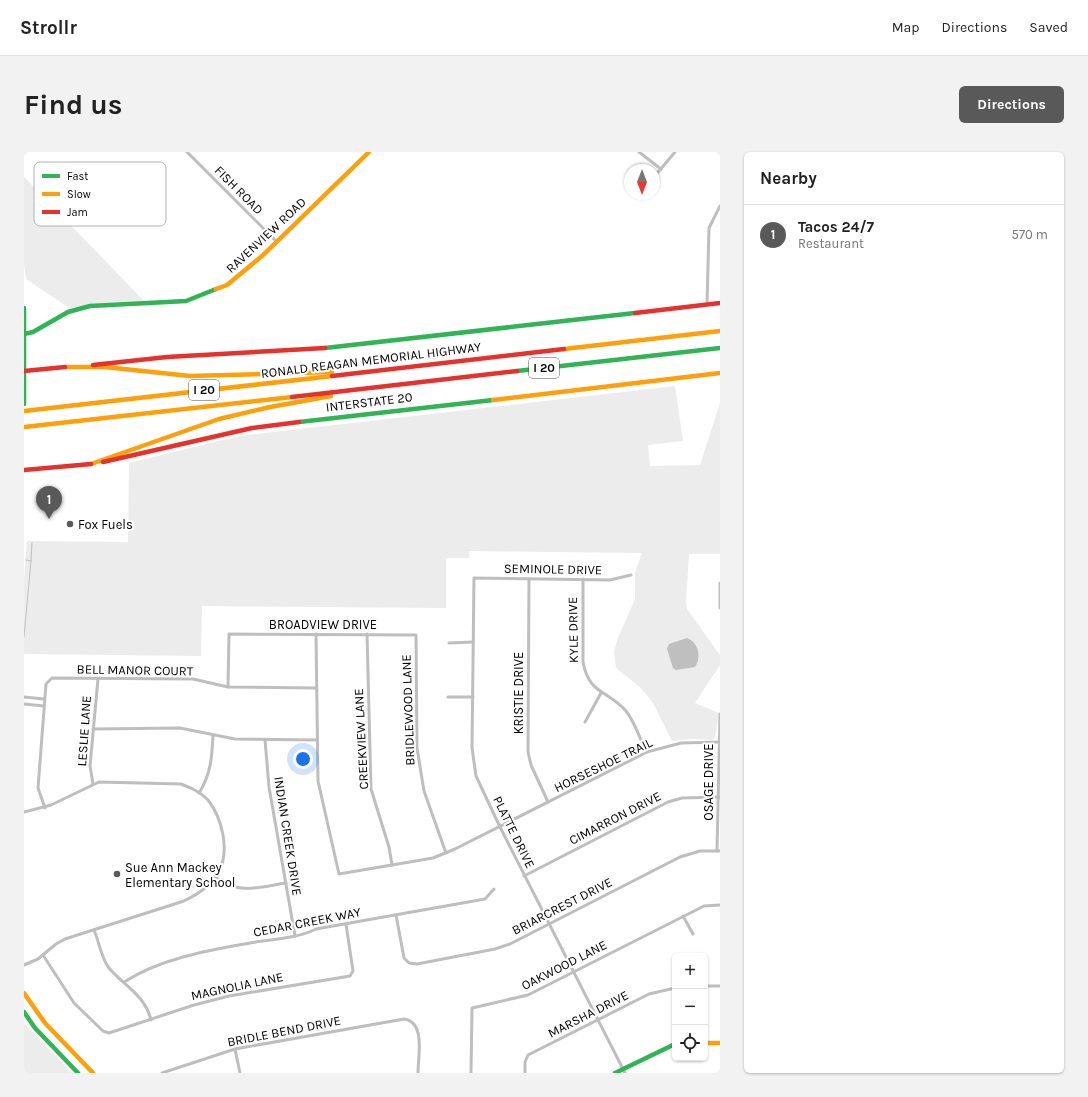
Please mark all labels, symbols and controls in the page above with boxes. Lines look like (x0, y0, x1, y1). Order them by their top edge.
text: Strollr (20, 17, 77, 39)
text: Map (892, 19, 920, 36)
text: Directions (942, 19, 1007, 36)
text: Saved (1029, 19, 1068, 36)
button: Directions (959, 86, 1064, 123)
text: Find us (24, 88, 123, 121)
legend (34, 162, 166, 226)
street label: FISH ROAD (212, 163, 266, 217)
north arrow (624, 164, 660, 200)
text: Nearby (760, 168, 817, 188)
text: Fast (67, 170, 88, 183)
text: Slow (67, 188, 91, 201)
street label: RAVENVIEW ROAD (223, 194, 309, 276)
text: Jam (67, 206, 88, 219)
text: Tacos 24/7 (798, 218, 874, 236)
text: 1 (771, 227, 775, 242)
text: 570 m (1012, 227, 1048, 242)
text: Restaurant (798, 236, 864, 251)
street label: RONALD REAGAN MEMORIAL HIGHWAY (260, 339, 482, 381)
road number: I 20 (529, 358, 559, 378)
road number: I 20 (189, 380, 219, 400)
street label: INTERSTATE 20 (325, 389, 413, 415)
pin: 1 (36, 486, 62, 519)
place label: Fox Fuels (78, 517, 133, 532)
marker: Fox Fuels (65, 519, 75, 529)
street label: SEMINOLE DRIVE (504, 561, 602, 577)
street label: KYLE DRIVE (565, 597, 581, 663)
street label: BROADVIEW DRIVE (269, 617, 377, 632)
street label: KRISTIE DRIVE (511, 652, 526, 734)
street label: BRIDLEWOOD LANE (399, 654, 417, 766)
street label: BELL MANOR COURT (76, 661, 194, 679)
street label: CREEKVIEW LANE (351, 688, 371, 790)
street label: LESLIE LANE (74, 695, 94, 767)
street label: HORSESHOE TRAIL (552, 735, 654, 795)
street label: OSAGE DRIVE (701, 743, 716, 821)
your location (293, 749, 313, 769)
street label: INDIAN CREEK DRIVE (271, 775, 305, 897)
street label: CIMARRON DRIVE (567, 788, 663, 848)
street label: PLATTE DRIVE (490, 793, 538, 871)
place label: Sue Ann Mackey Elementary School (125, 860, 235, 890)
marker: Sue Ann Mackey Elementary School (112, 869, 122, 879)
street label: BRIARCREST DRIVE (509, 874, 615, 938)
street label: CEDAR CREEK WAY (252, 904, 362, 940)
street label: OAKWOOD LANE (519, 937, 609, 993)
map controls (672, 953, 708, 1061)
button: + (672, 953, 708, 989)
street label: MAGNOLIA LANE (189, 969, 285, 1003)
street label: MARSHA DRIVE (545, 987, 631, 1041)
button: − (672, 989, 708, 1025)
street label: BRIDLE BEND DRIVE (226, 1013, 342, 1049)
button: locate (672, 1025, 708, 1061)

